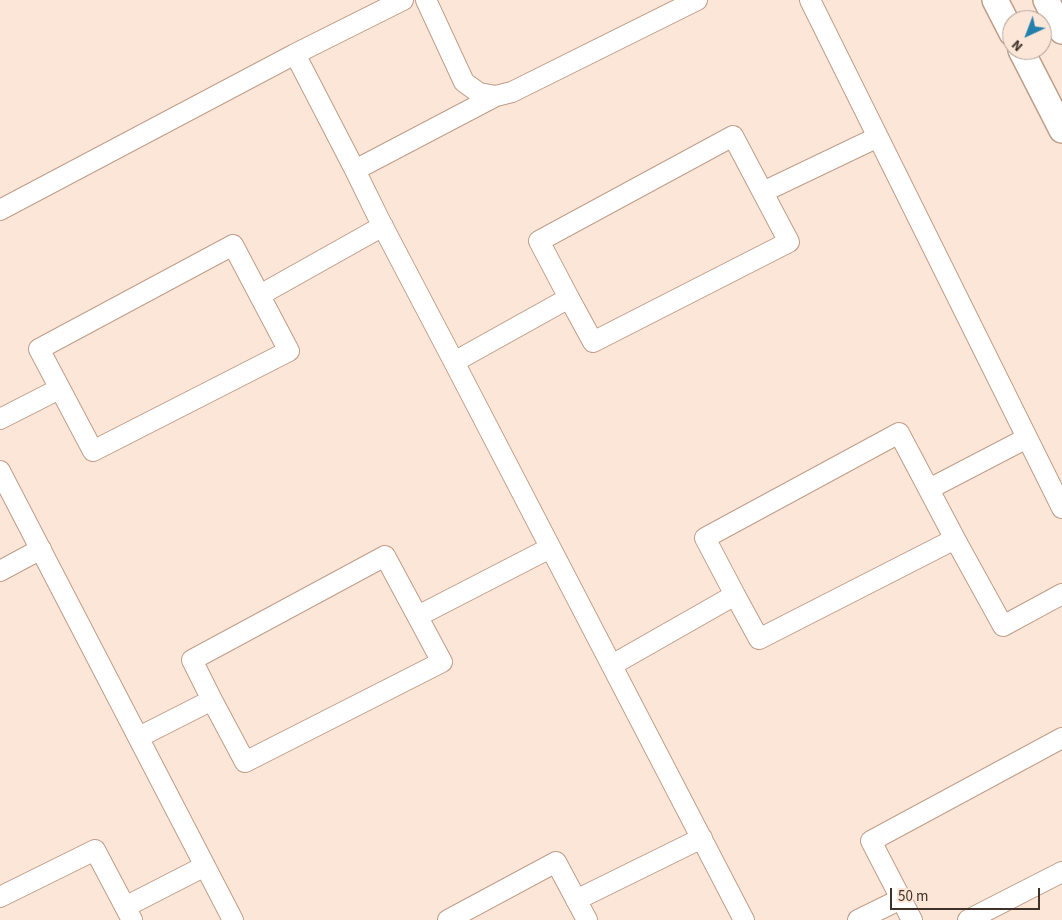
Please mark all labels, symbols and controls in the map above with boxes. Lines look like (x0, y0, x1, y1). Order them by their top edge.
north arrow (1002, 10, 1052, 60)
text: N (1007, 35, 1028, 56)
scale bar (892, 878, 1042, 910)
text: 50 m (898, 886, 928, 907)

